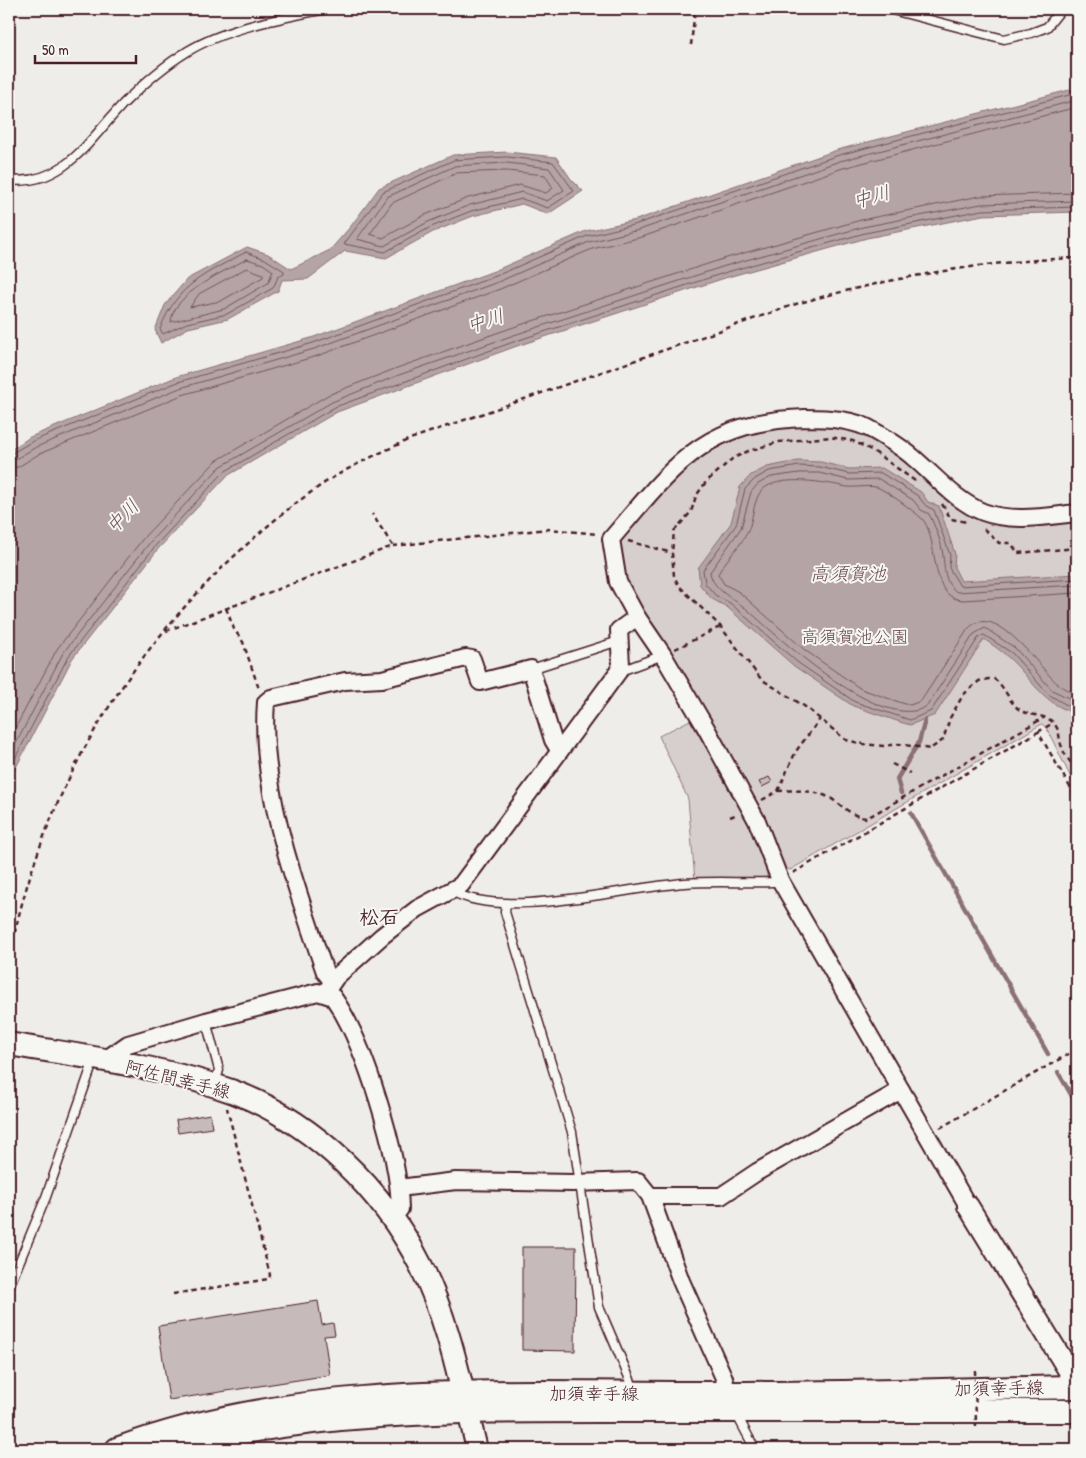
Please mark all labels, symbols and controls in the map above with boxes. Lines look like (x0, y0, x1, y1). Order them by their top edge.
scale bar (35, 32, 136, 64)
text: 50 m (42, 39, 69, 60)
water label: 中川 (849, 179, 893, 213)
water label: 中川 (463, 302, 507, 338)
water label: 中川 (99, 493, 145, 539)
water label: 高須賀池 (810, 560, 887, 586)
park label: 高須賀池公園 (801, 624, 909, 649)
district label: 松石 (359, 903, 399, 930)
street label: 阿佐間幸手線 (123, 1054, 233, 1104)
street label: 加須幸手線 (954, 1375, 1044, 1401)
street label: 加須幸手線 (549, 1381, 639, 1406)

